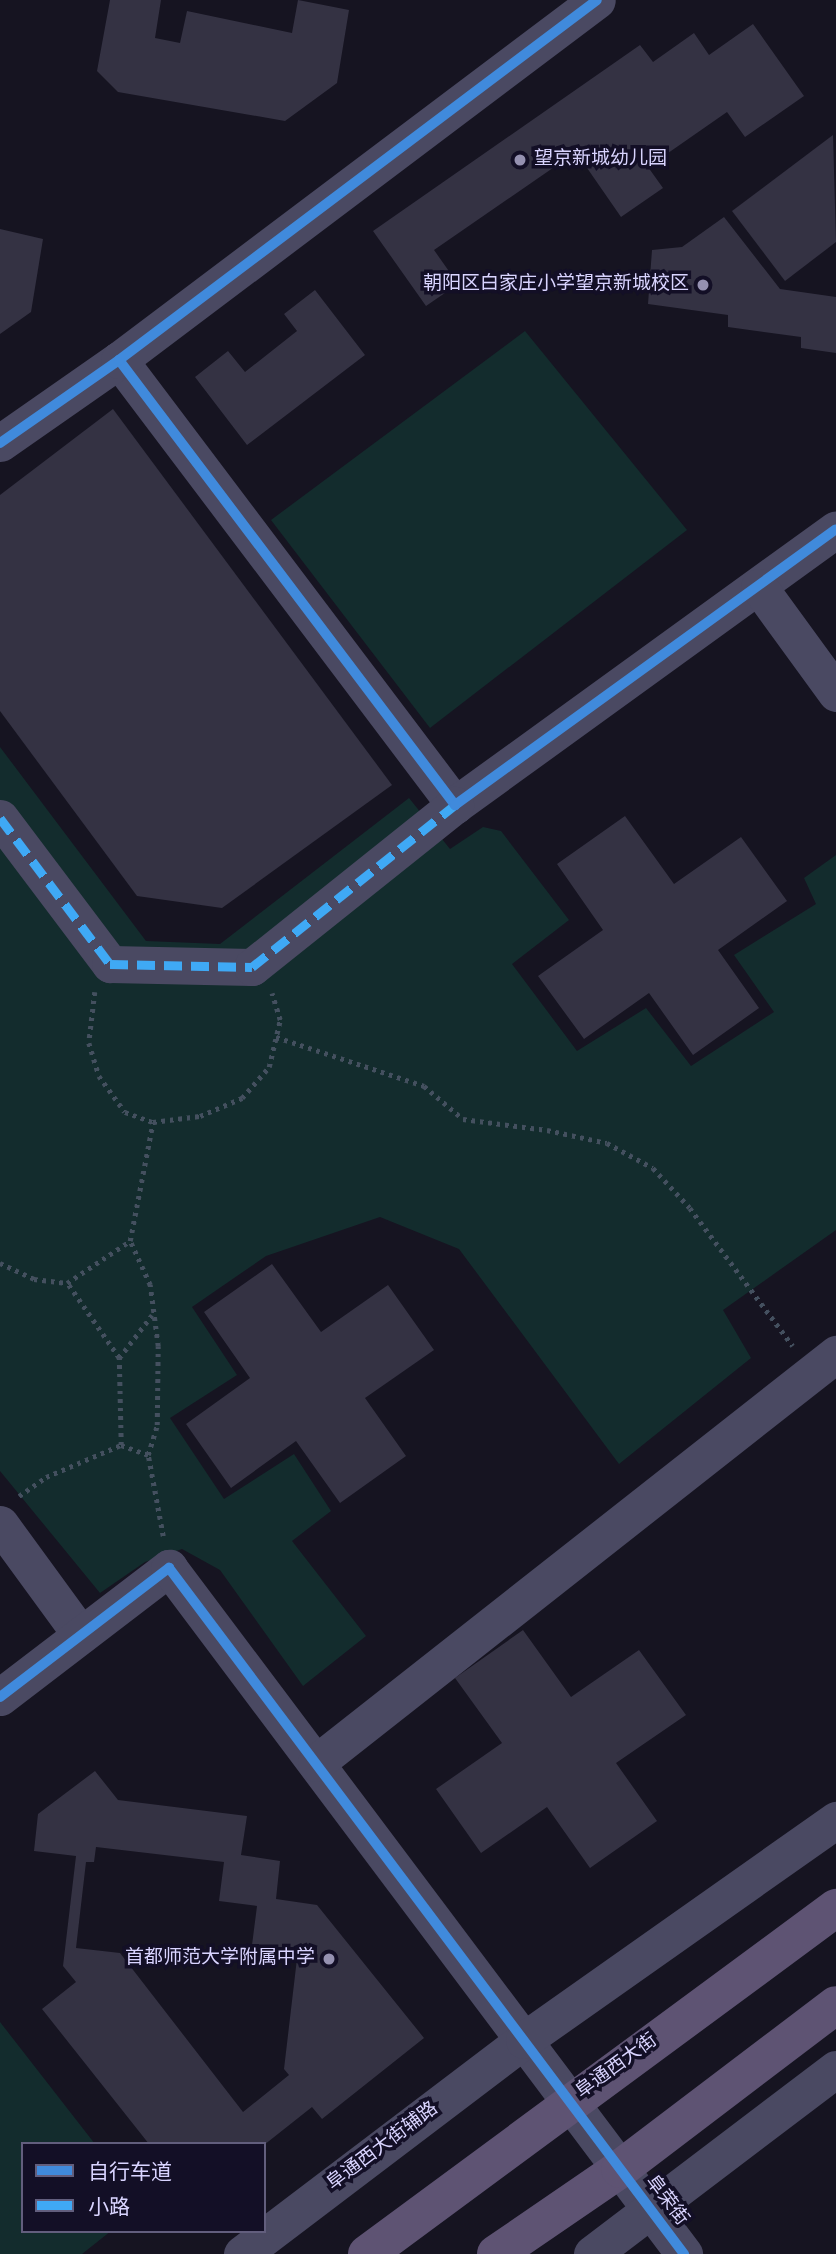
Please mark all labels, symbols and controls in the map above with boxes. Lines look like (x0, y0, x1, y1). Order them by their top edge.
place label: 望京新城幼儿园 (534, 149, 667, 171)
marker: 望京新城幼儿园 (512, 152, 528, 168)
place label: 朝阳区白家庄小学望京新城校区 (423, 274, 689, 296)
marker: 朝阳区白家庄小学望京新城校区 (695, 277, 711, 293)
place label: 首都师范大学附属中学 (125, 1948, 315, 1970)
marker: 首都师范大学附属中学 (321, 1951, 337, 1967)
street label: 阜通西大街 (572, 2030, 662, 2104)
street label: 阜通西大街辅路 (323, 2098, 443, 2196)
legend (21, 2142, 266, 2233)
text: 自行车道 (88, 2160, 172, 2187)
street label: 阜荣街 (640, 2171, 692, 2231)
text: 小路 (88, 2195, 130, 2222)

